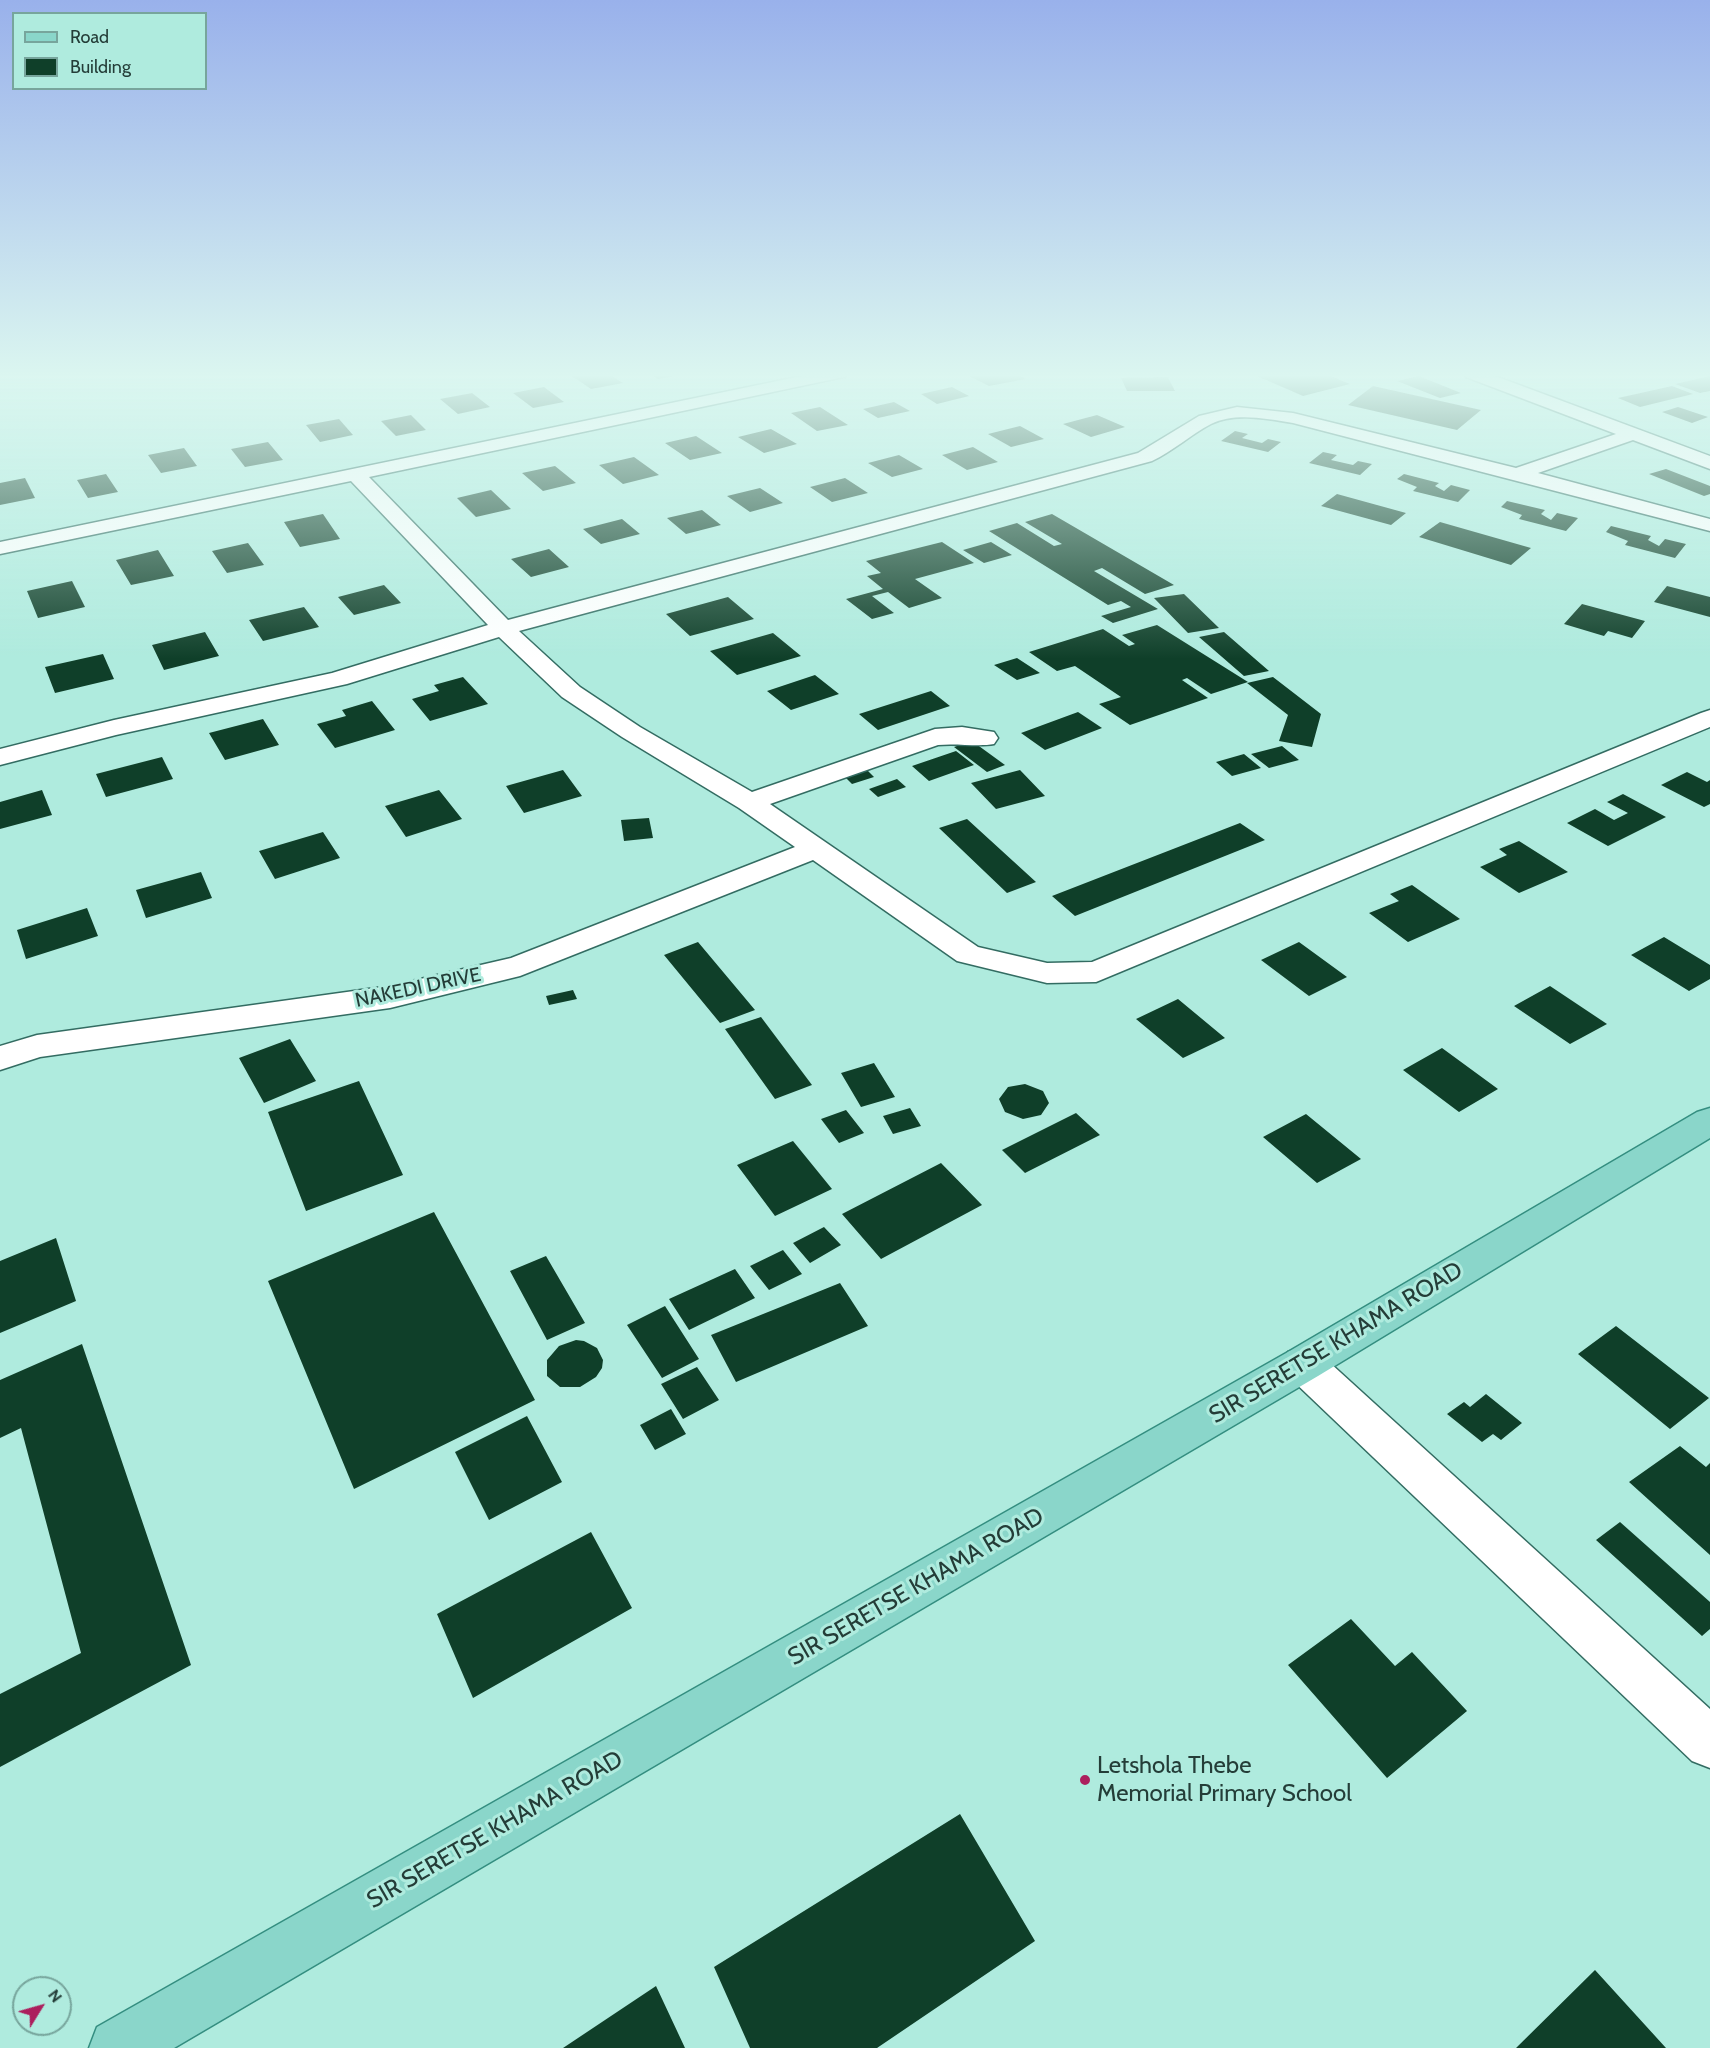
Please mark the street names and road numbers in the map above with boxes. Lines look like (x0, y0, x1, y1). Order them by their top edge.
street label: NAKEDI DRIVE (353, 963, 483, 1013)
street label: SIR SERETSE KHAMA ROAD (1204, 1256, 1468, 1430)
street label: SIR SERETSE KHAMA ROAD (783, 1502, 1049, 1672)
street label: SIR SERETSE KHAMA ROAD (362, 1745, 628, 1915)

